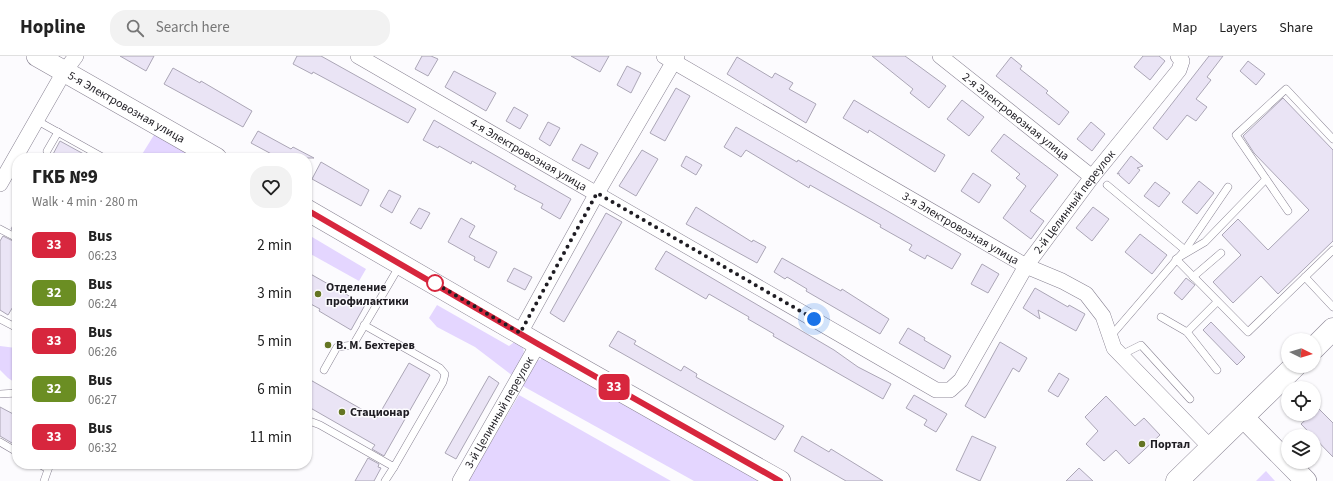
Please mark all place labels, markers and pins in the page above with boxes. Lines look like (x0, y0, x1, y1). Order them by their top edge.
unlabelled marker (426, 274, 444, 292)
place label: Отделение профилактики (326, 279, 409, 310)
marker: Отделение профилактики (313, 289, 323, 299)
place label: В. М. Бехтерев (336, 337, 415, 354)
marker: В. М. Бехтерев (323, 340, 333, 350)
place label: Стационар (350, 404, 410, 421)
marker: Стационар (337, 407, 347, 417)
place label: Портал (1150, 436, 1190, 453)
marker: Портал (1137, 439, 1147, 449)

